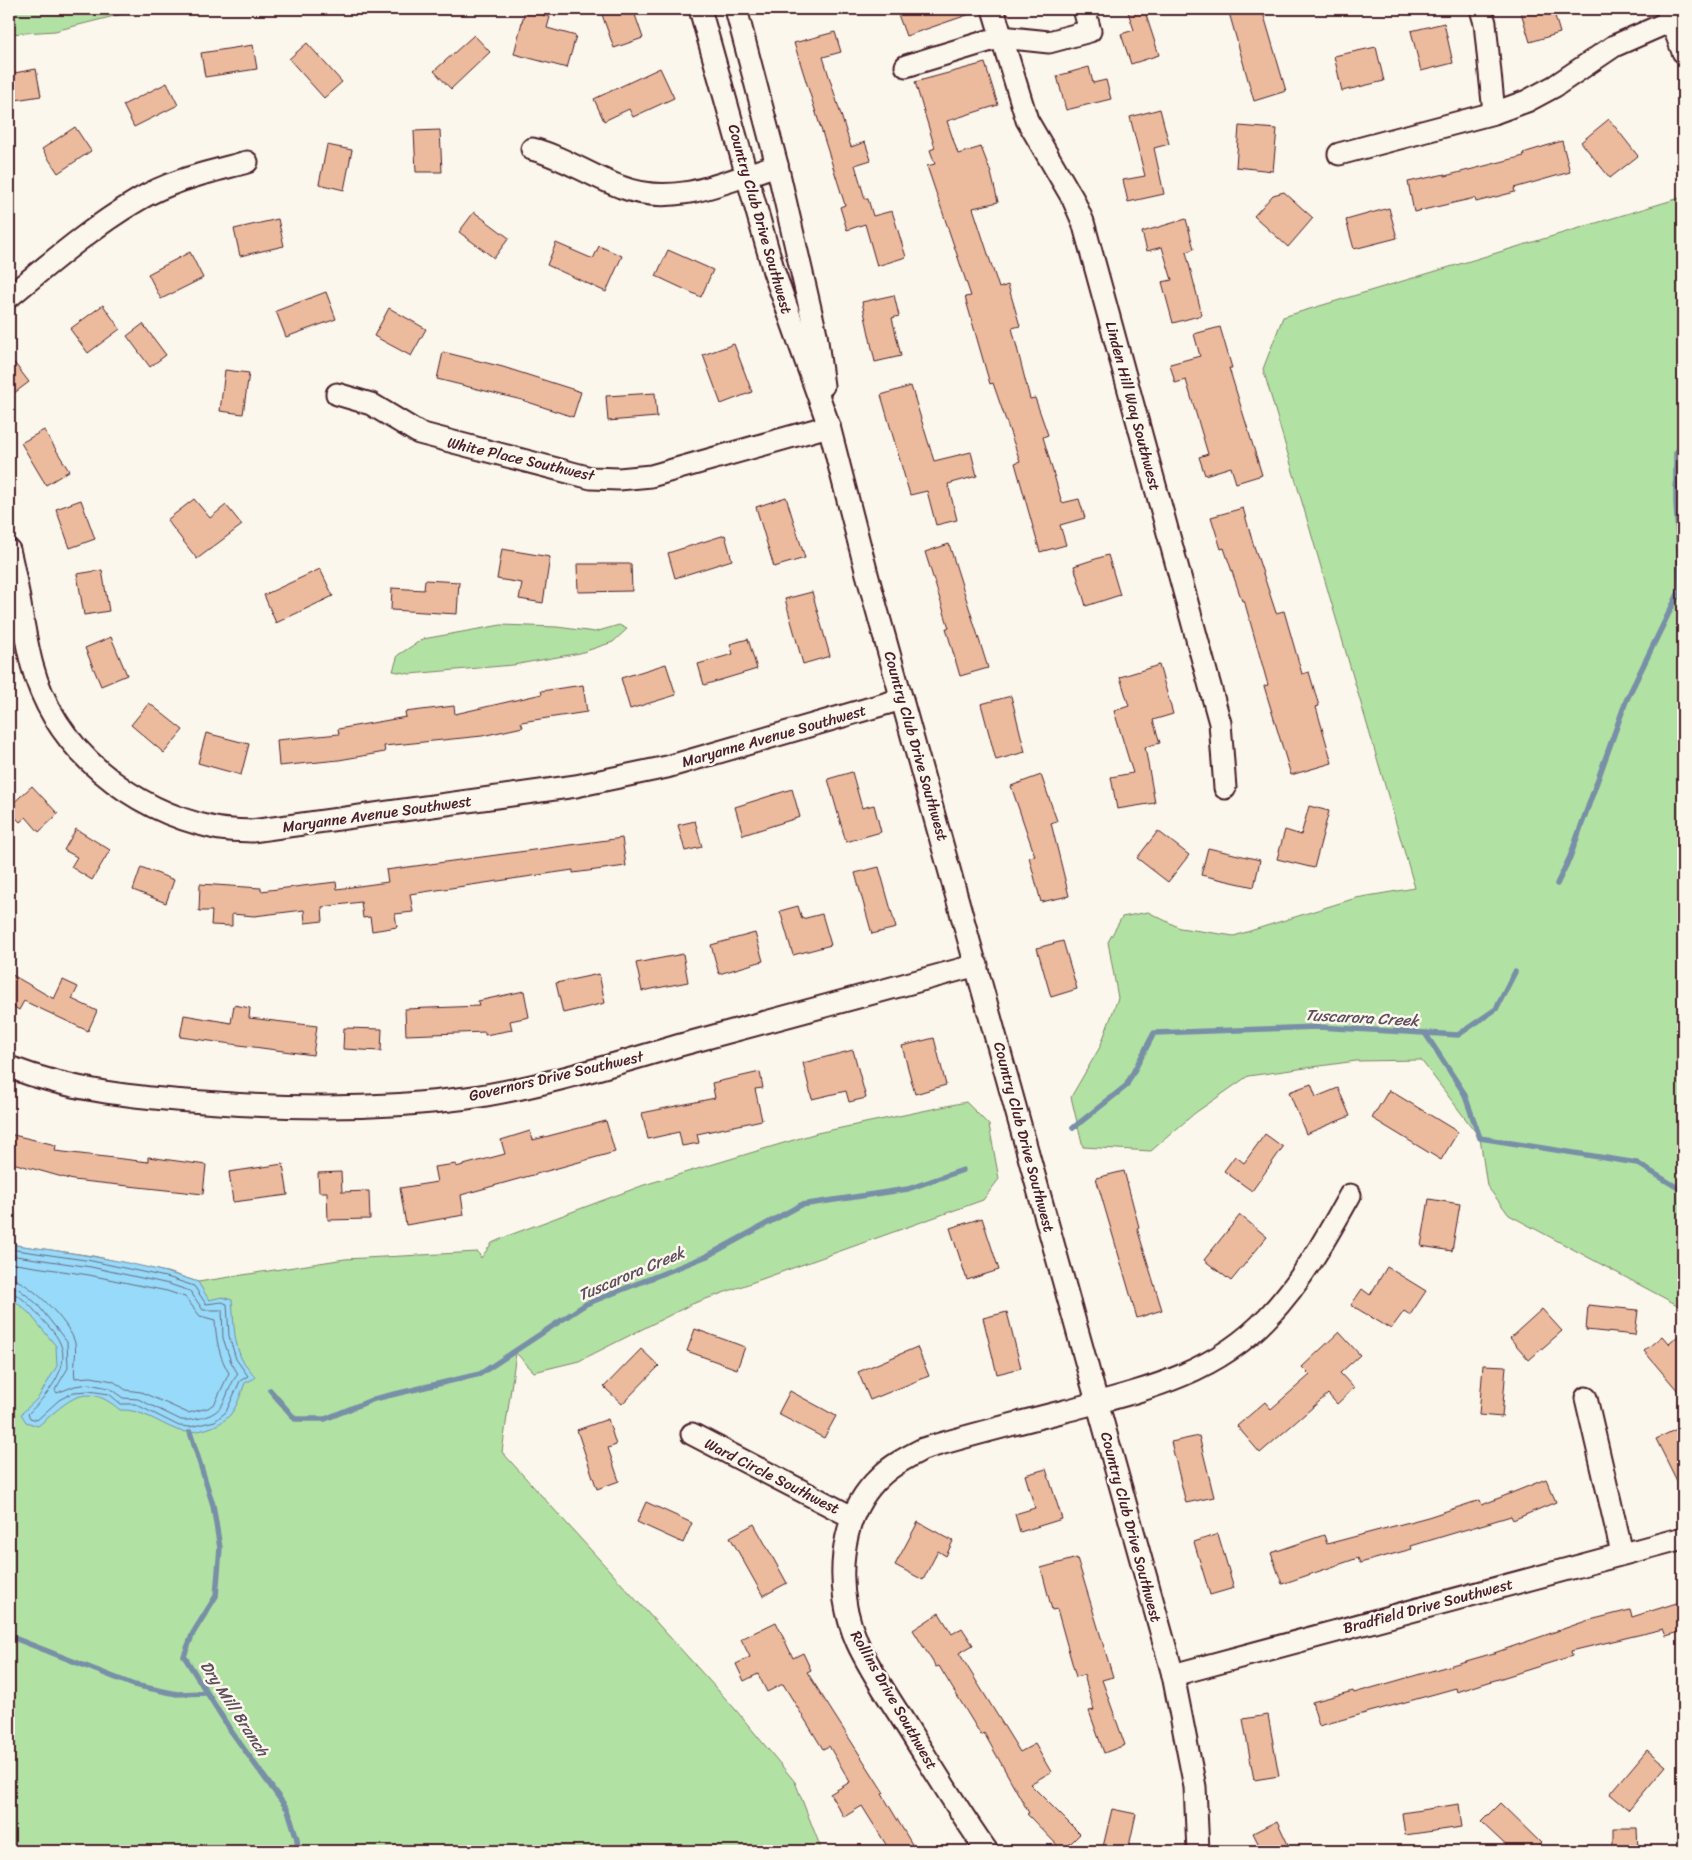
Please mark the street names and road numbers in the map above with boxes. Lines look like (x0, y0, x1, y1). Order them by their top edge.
street label: Country Club Drive Southwest (720, 121, 800, 317)
street label: Linden Hill Way Southwest (1098, 318, 1168, 494)
street label: White Place Southwest (445, 429, 598, 489)
street label: Country Club Drive Southwest (876, 648, 956, 844)
street label: Maryanne Avenue Southwest (679, 697, 870, 775)
street label: Maryanne Avenue Southwest (281, 788, 474, 840)
street label: Country Club Drive Southwest (986, 1039, 1062, 1236)
street label: Governors Drive Southwest (466, 1043, 647, 1109)
street label: Country Club Drive Southwest (1093, 1429, 1169, 1626)
street label: Ward Circle Southwest (700, 1431, 845, 1522)
street label: Bradfield Drive Southwest (1340, 1571, 1516, 1641)
street label: Rollins Drive Southwest (843, 1625, 945, 1775)

